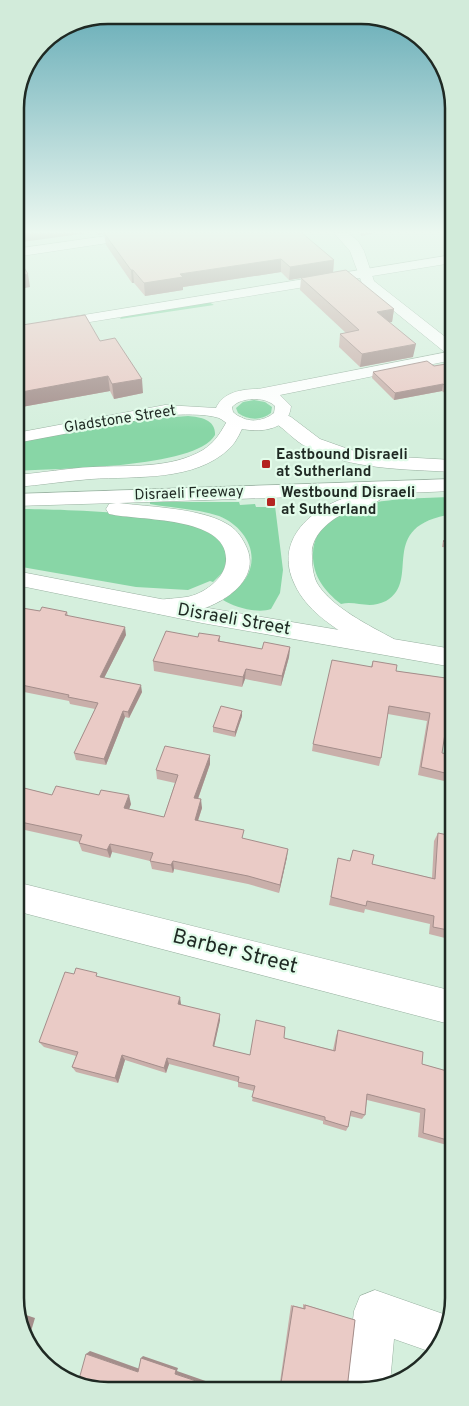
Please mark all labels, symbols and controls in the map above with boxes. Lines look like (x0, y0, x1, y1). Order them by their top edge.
street label: Gladstone Street (63, 402, 177, 438)
place label: Eastbound Disraeli at Sutherland (276, 446, 408, 482)
marker: Eastbound Disraeli at Sutherland (260, 458, 272, 470)
street label: Disraeli Freeway (134, 483, 244, 505)
place label: Westbound Disraeli at Sutherland (281, 484, 415, 520)
marker: Westbound Disraeli at Sutherland (265, 496, 277, 508)
street label: Disraeli Street (176, 599, 292, 641)
street label: Barber Street (170, 923, 300, 981)

